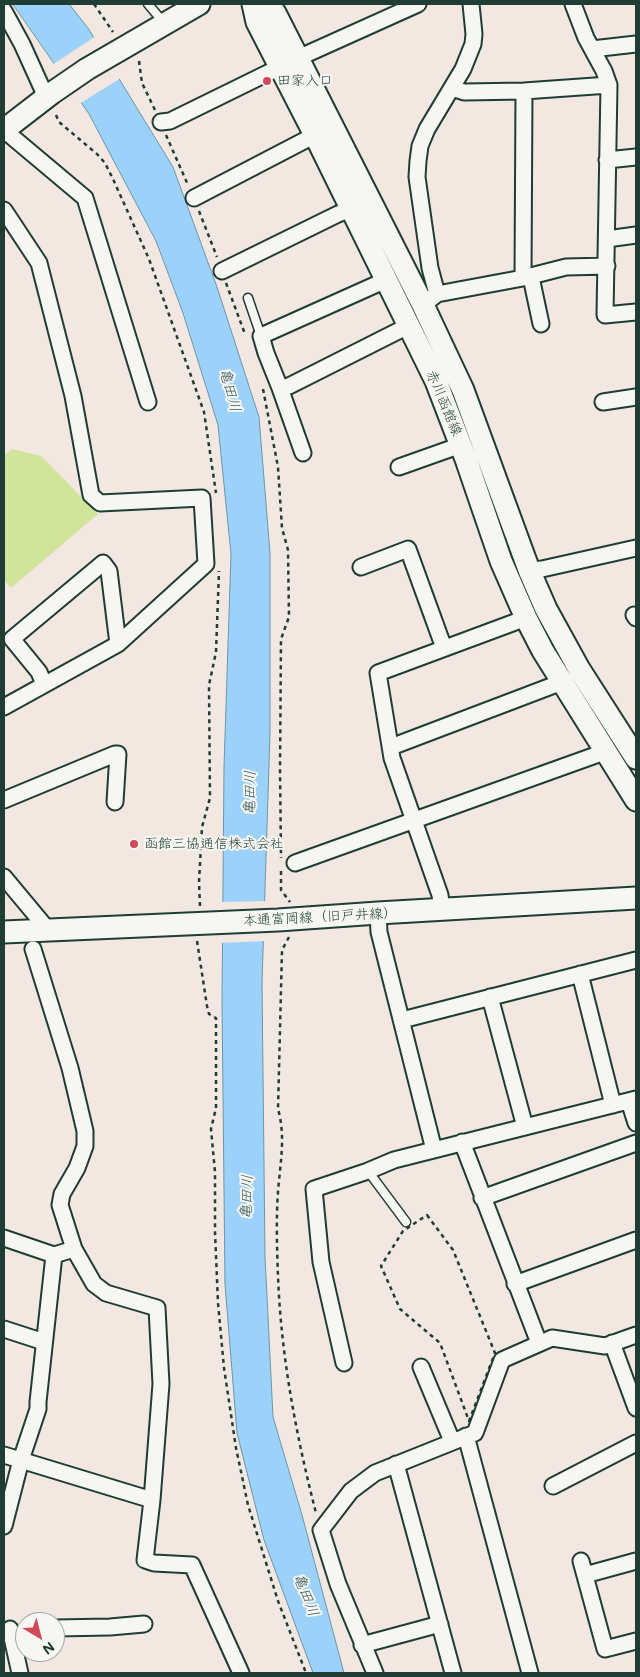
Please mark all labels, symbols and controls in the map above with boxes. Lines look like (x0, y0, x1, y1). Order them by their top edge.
place label: 田家入口 (277, 73, 333, 89)
marker: 田家入口 (261, 75, 273, 87)
water label: 亀田川 (215, 366, 245, 414)
street label: 赤川函館線 (423, 368, 465, 438)
water label: 亀田川 (241, 770, 259, 816)
place label: 函館三協通信株式会社 (144, 836, 284, 852)
marker: 函館三協通信株式会社 (128, 838, 140, 850)
street label: 本通富岡線（旧戸井線） (243, 905, 397, 929)
water label: 亀田川 (237, 1174, 257, 1220)
water label: 亀田川 (289, 1571, 323, 1619)
north arrow (15, 1612, 65, 1662)
text: N (39, 1638, 59, 1659)

